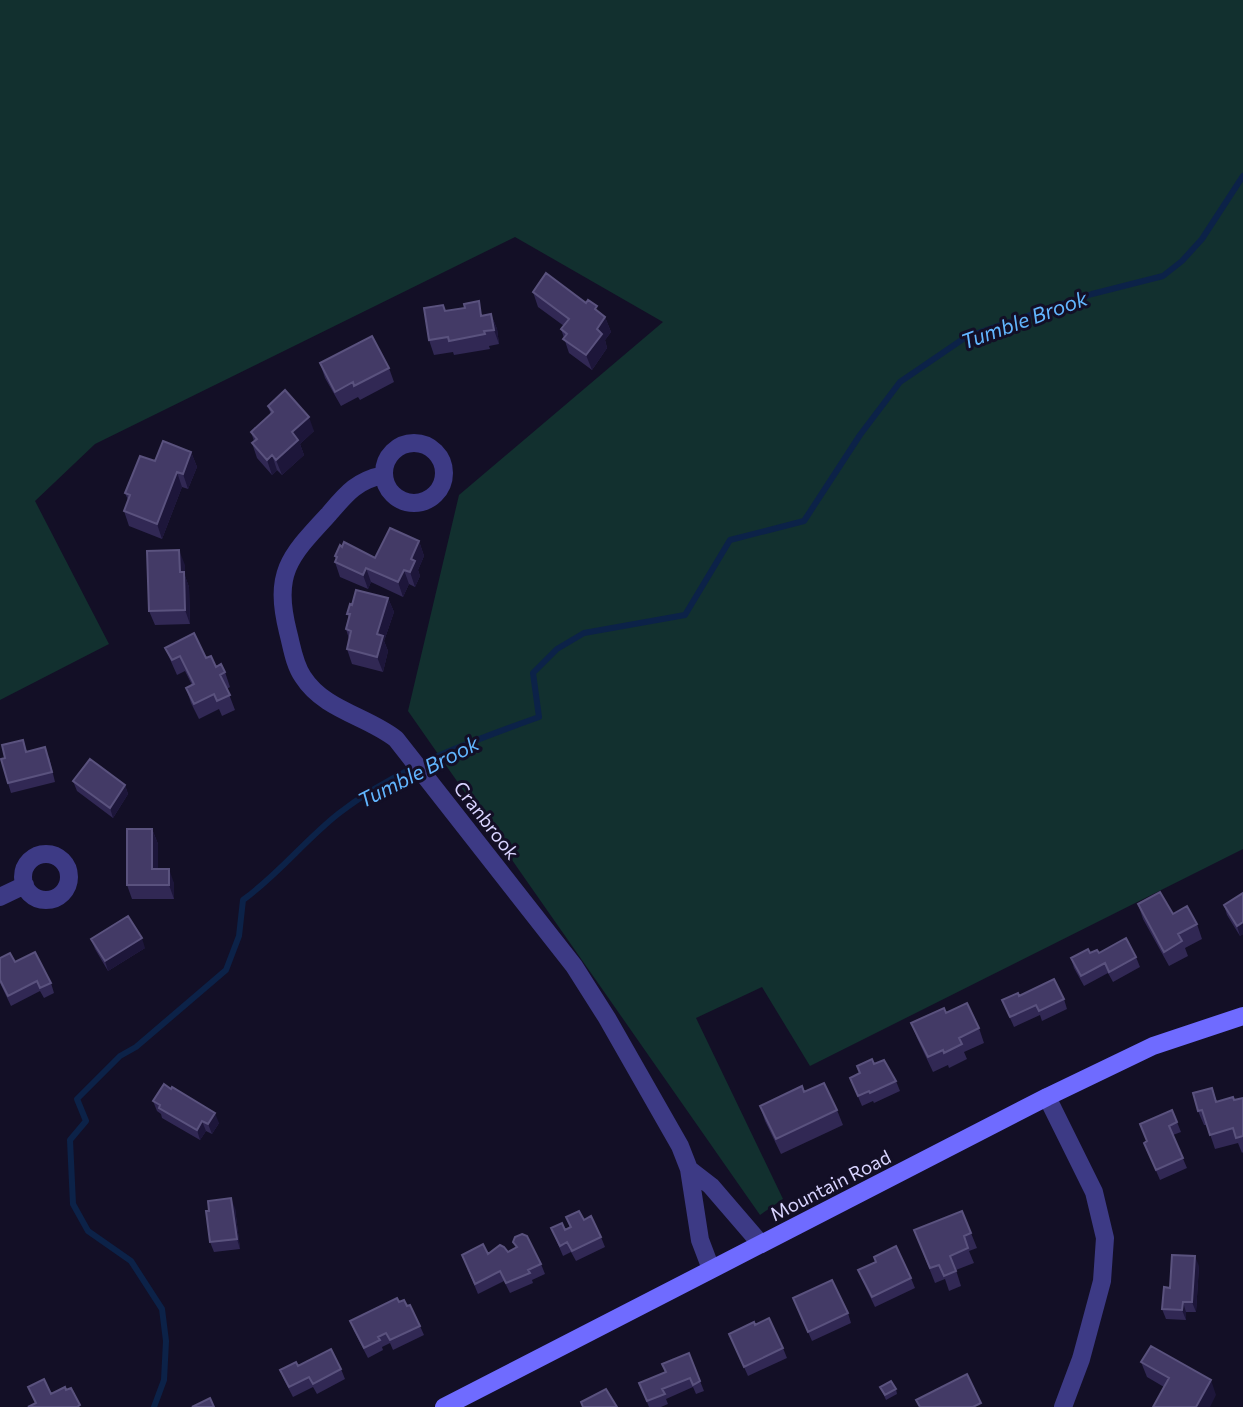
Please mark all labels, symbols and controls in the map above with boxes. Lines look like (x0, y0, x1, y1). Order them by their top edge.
water label: Tumble Brook (957, 284, 1091, 353)
water label: Tumble Brook (353, 729, 483, 812)
street label: Cranbrook (449, 776, 525, 864)
street label: Mountain Road (766, 1145, 894, 1225)

